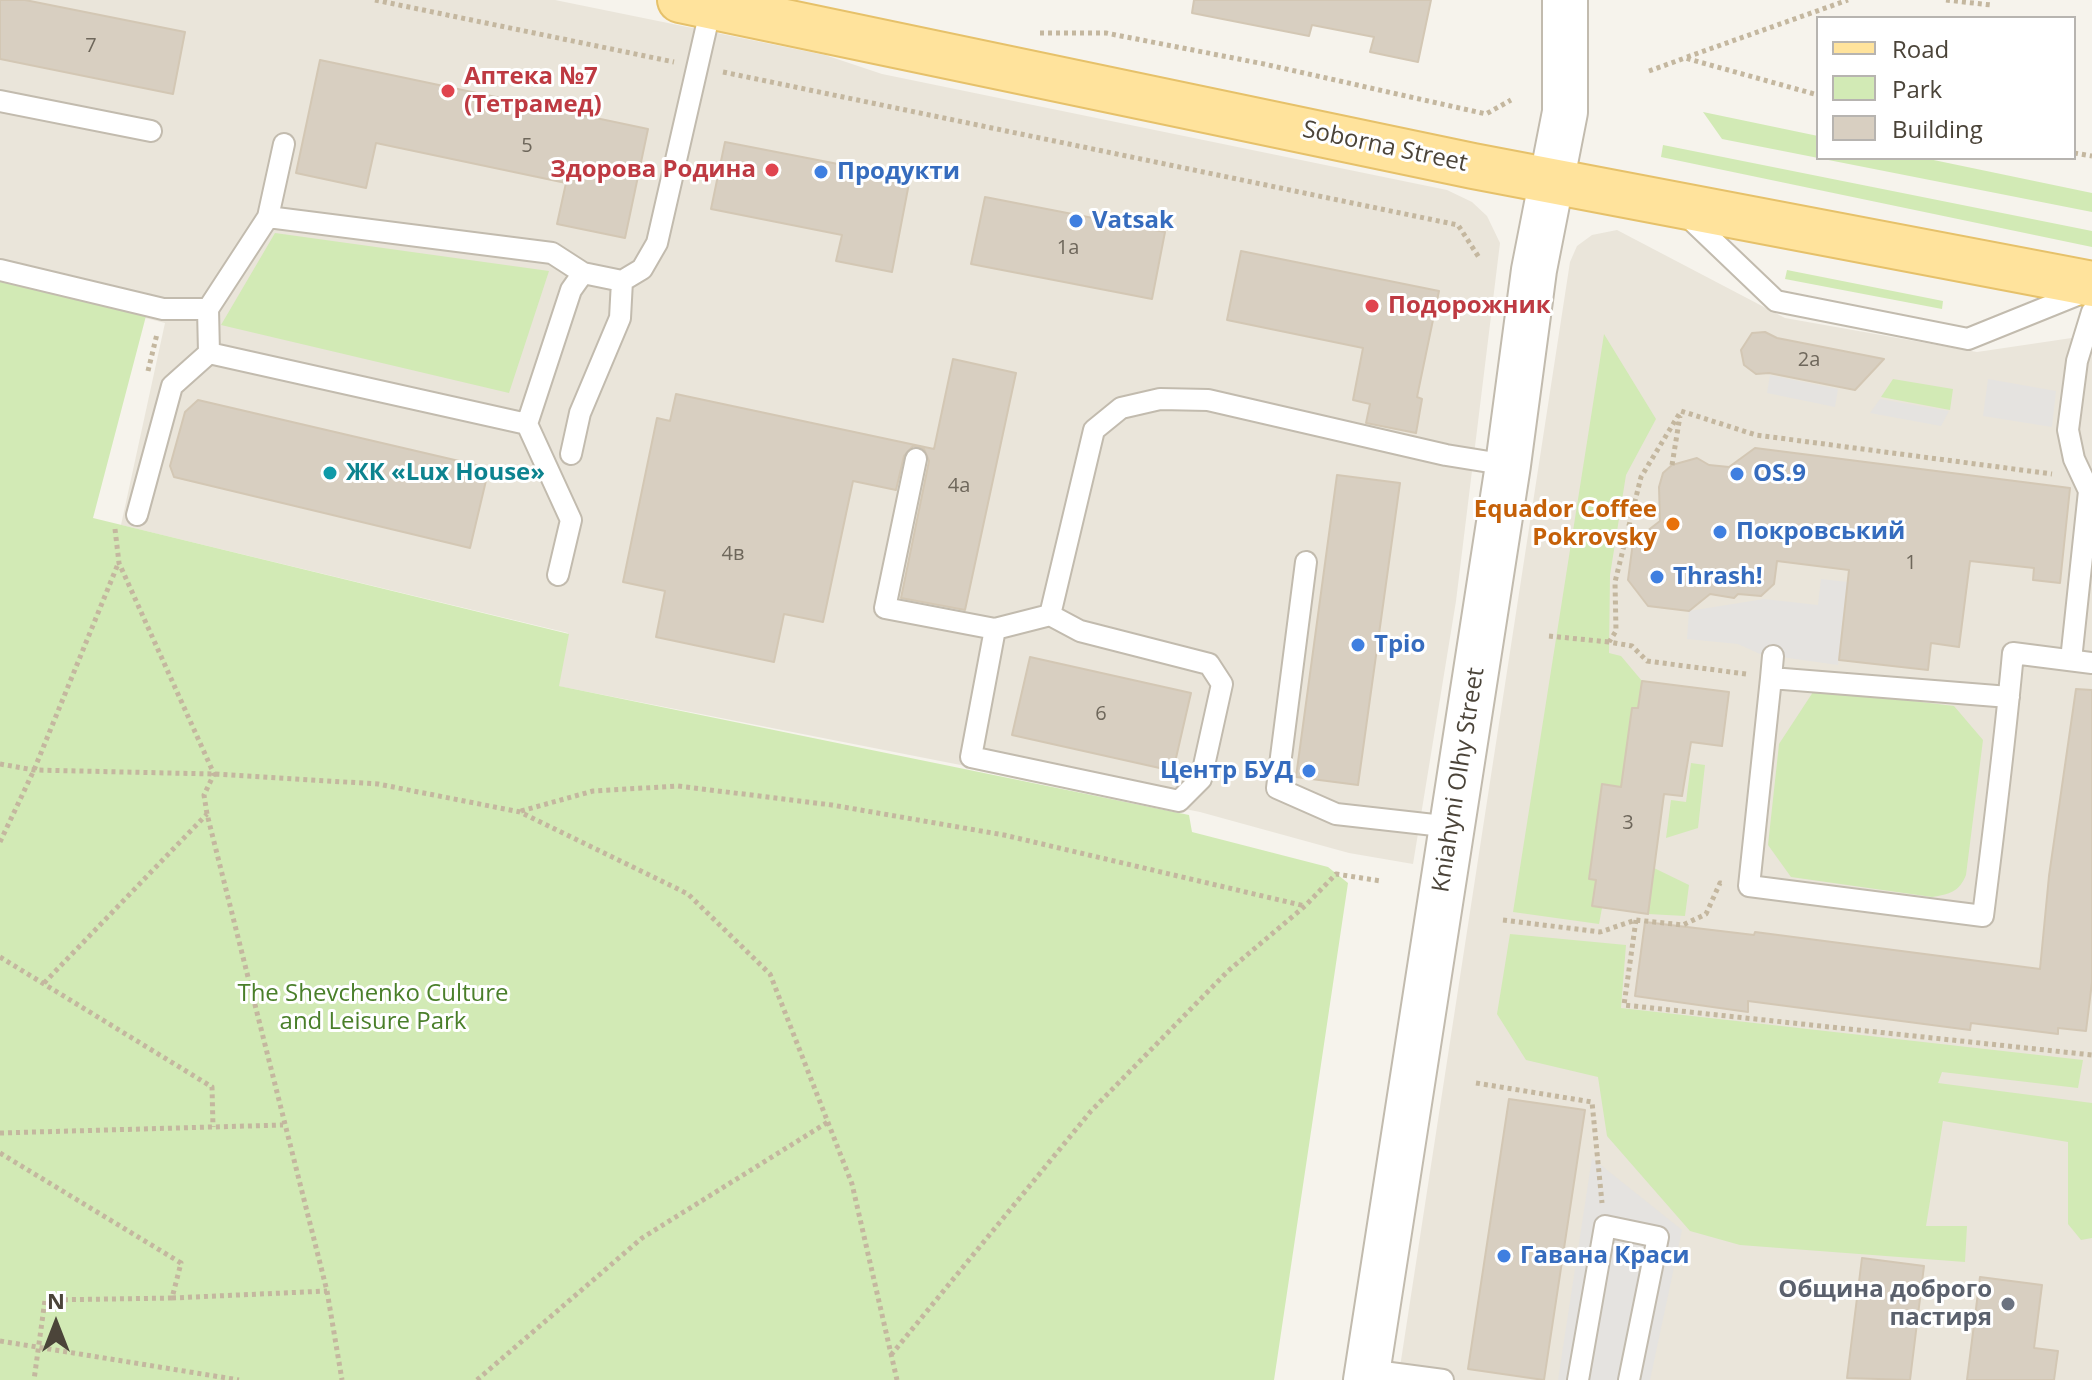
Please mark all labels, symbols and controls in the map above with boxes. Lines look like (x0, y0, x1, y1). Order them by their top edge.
legend (1816, 16, 2076, 160)
text: Road (1892, 32, 1949, 65)
house number: 7 (85, 34, 97, 58)
place label: Аптека №7 (Тетрамед) (464, 63, 602, 119)
text: Park (1892, 72, 1942, 105)
marker: Аптека №7 (Тетрамед) (439, 82, 457, 100)
text: Building (1892, 112, 1983, 145)
street label: Soborna Street (1300, 115, 1470, 179)
house number: 5 (521, 134, 533, 158)
place label: Здорова Родина (550, 156, 756, 184)
place label: Продукти (837, 158, 960, 186)
marker: Здорова Родина (763, 161, 781, 179)
marker: Продукти (812, 163, 830, 181)
place label: Vatsak (1092, 207, 1174, 235)
marker: Vatsak (1067, 212, 1085, 230)
house number: 1а (1057, 236, 1079, 260)
place label: Подорожник (1388, 292, 1551, 320)
marker: Подорожник (1363, 297, 1381, 315)
house number: 2а (1798, 348, 1820, 372)
place label: ЖК «Lux House» (346, 459, 545, 487)
place label: OS.9 (1753, 460, 1806, 488)
marker: ЖК «Lux House» (321, 464, 339, 482)
marker: OS.9 (1728, 465, 1746, 483)
house number: 4а (948, 474, 970, 498)
place label: Equador Coffee Pokrovsky (1474, 496, 1657, 552)
marker: Equador Coffee Pokrovsky (1664, 515, 1682, 533)
place label: Покровський (1736, 518, 1905, 546)
marker: Покровський (1711, 523, 1729, 541)
house number: 4в (722, 542, 744, 566)
house number: 1 (1905, 551, 1917, 575)
place label: Thrash! (1673, 563, 1763, 591)
marker: Thrash! (1648, 568, 1666, 586)
place label: Тріо (1374, 631, 1425, 659)
marker: Тріо (1349, 636, 1367, 654)
street label: Kniahyni Olhy Street (1427, 665, 1491, 895)
house number: 6 (1095, 702, 1107, 726)
place label: Центр БУД (1160, 757, 1293, 785)
marker: Центр БУД (1300, 762, 1318, 780)
house number: 3 (1622, 811, 1634, 835)
park label: The Shevchenko Culture and Leisure Park (237, 980, 509, 1036)
place label: Гавана Краси (1520, 1242, 1690, 1270)
marker: Гавана Краси (1495, 1247, 1513, 1265)
place label: Община доброго пастиря (1778, 1276, 1992, 1332)
north arrow (16, 1284, 96, 1364)
text: N (47, 1285, 65, 1315)
marker: Община доброго пастиря (1999, 1295, 2017, 1313)

